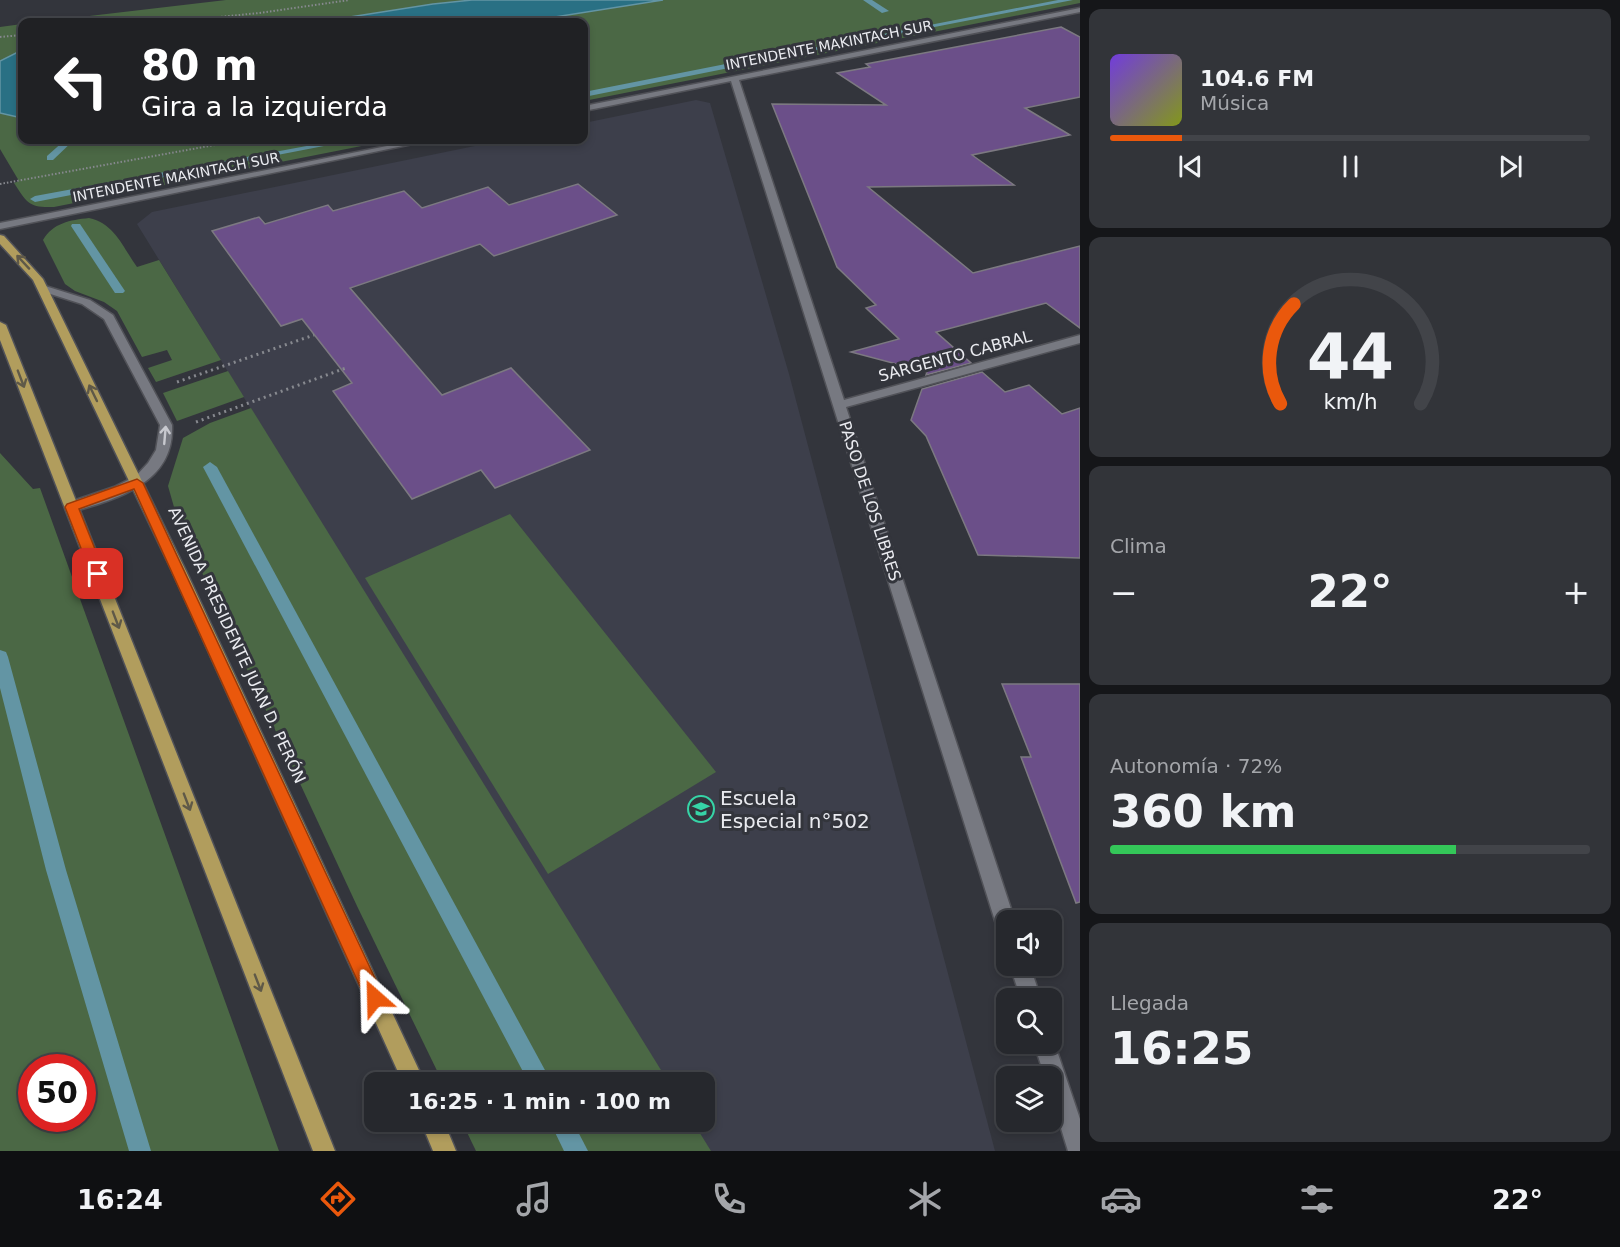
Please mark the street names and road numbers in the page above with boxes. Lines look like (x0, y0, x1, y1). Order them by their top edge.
street label: INTENDENTE MAKINTACH SUR (724, 17, 934, 73)
street label: INTENDENTE MAKINTACH SUR (71, 149, 281, 205)
street label: SARGENTO CABRAL (876, 326, 1034, 386)
street label: PASO DE LOS LIBRES (835, 419, 905, 583)
street label: AVENIDA PRESIDENTE JUAN D. PERÓN (164, 504, 310, 786)

